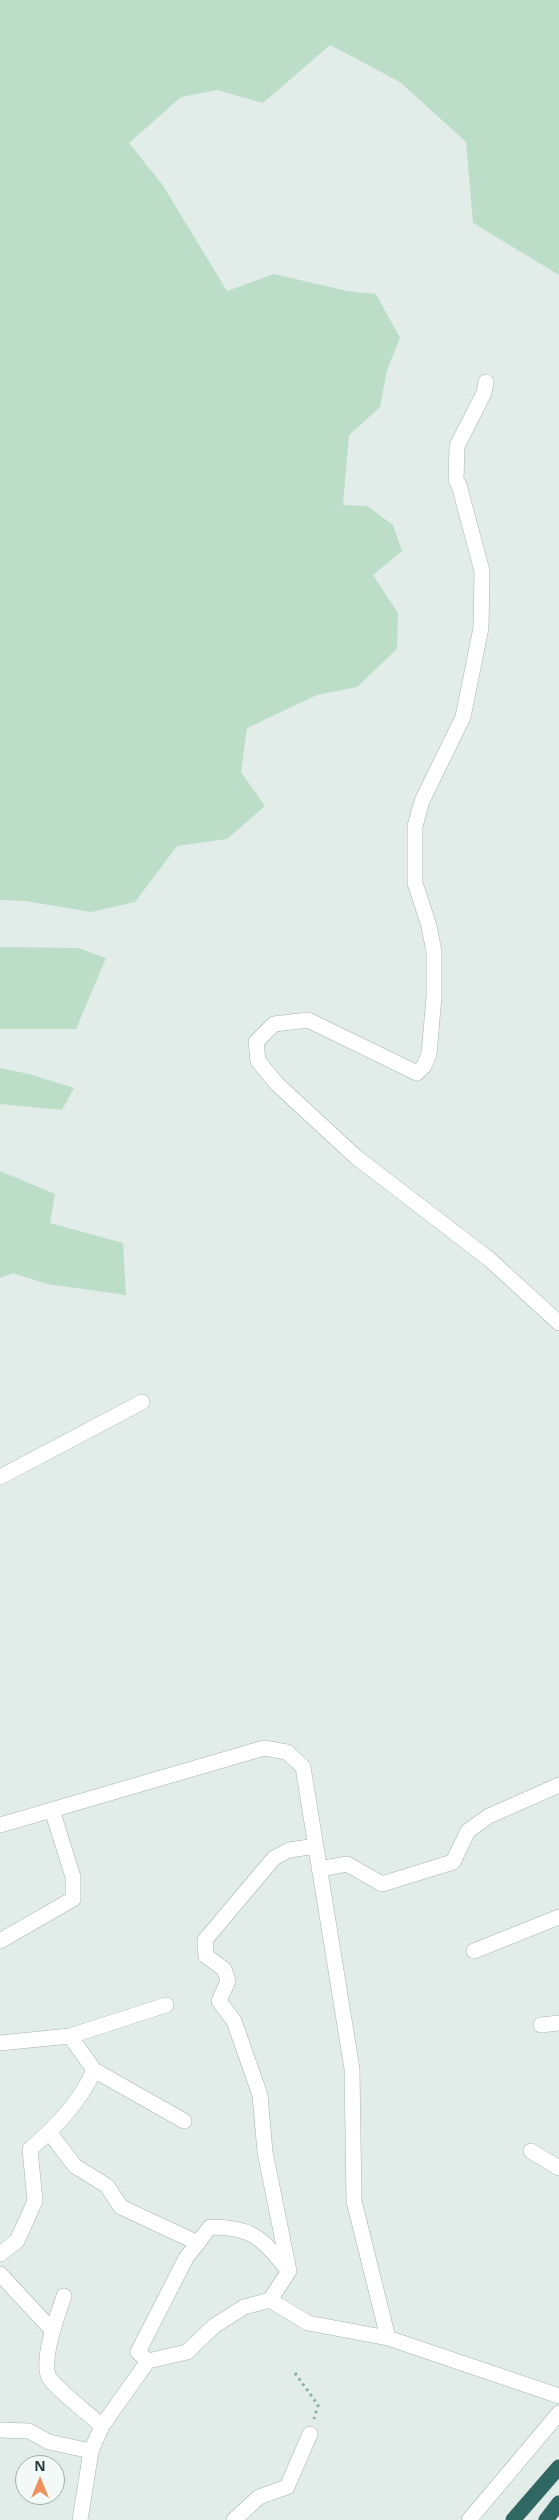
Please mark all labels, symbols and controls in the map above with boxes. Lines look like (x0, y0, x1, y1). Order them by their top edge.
north arrow (15, 2455, 65, 2505)
text: N (34, 2456, 46, 2475)

